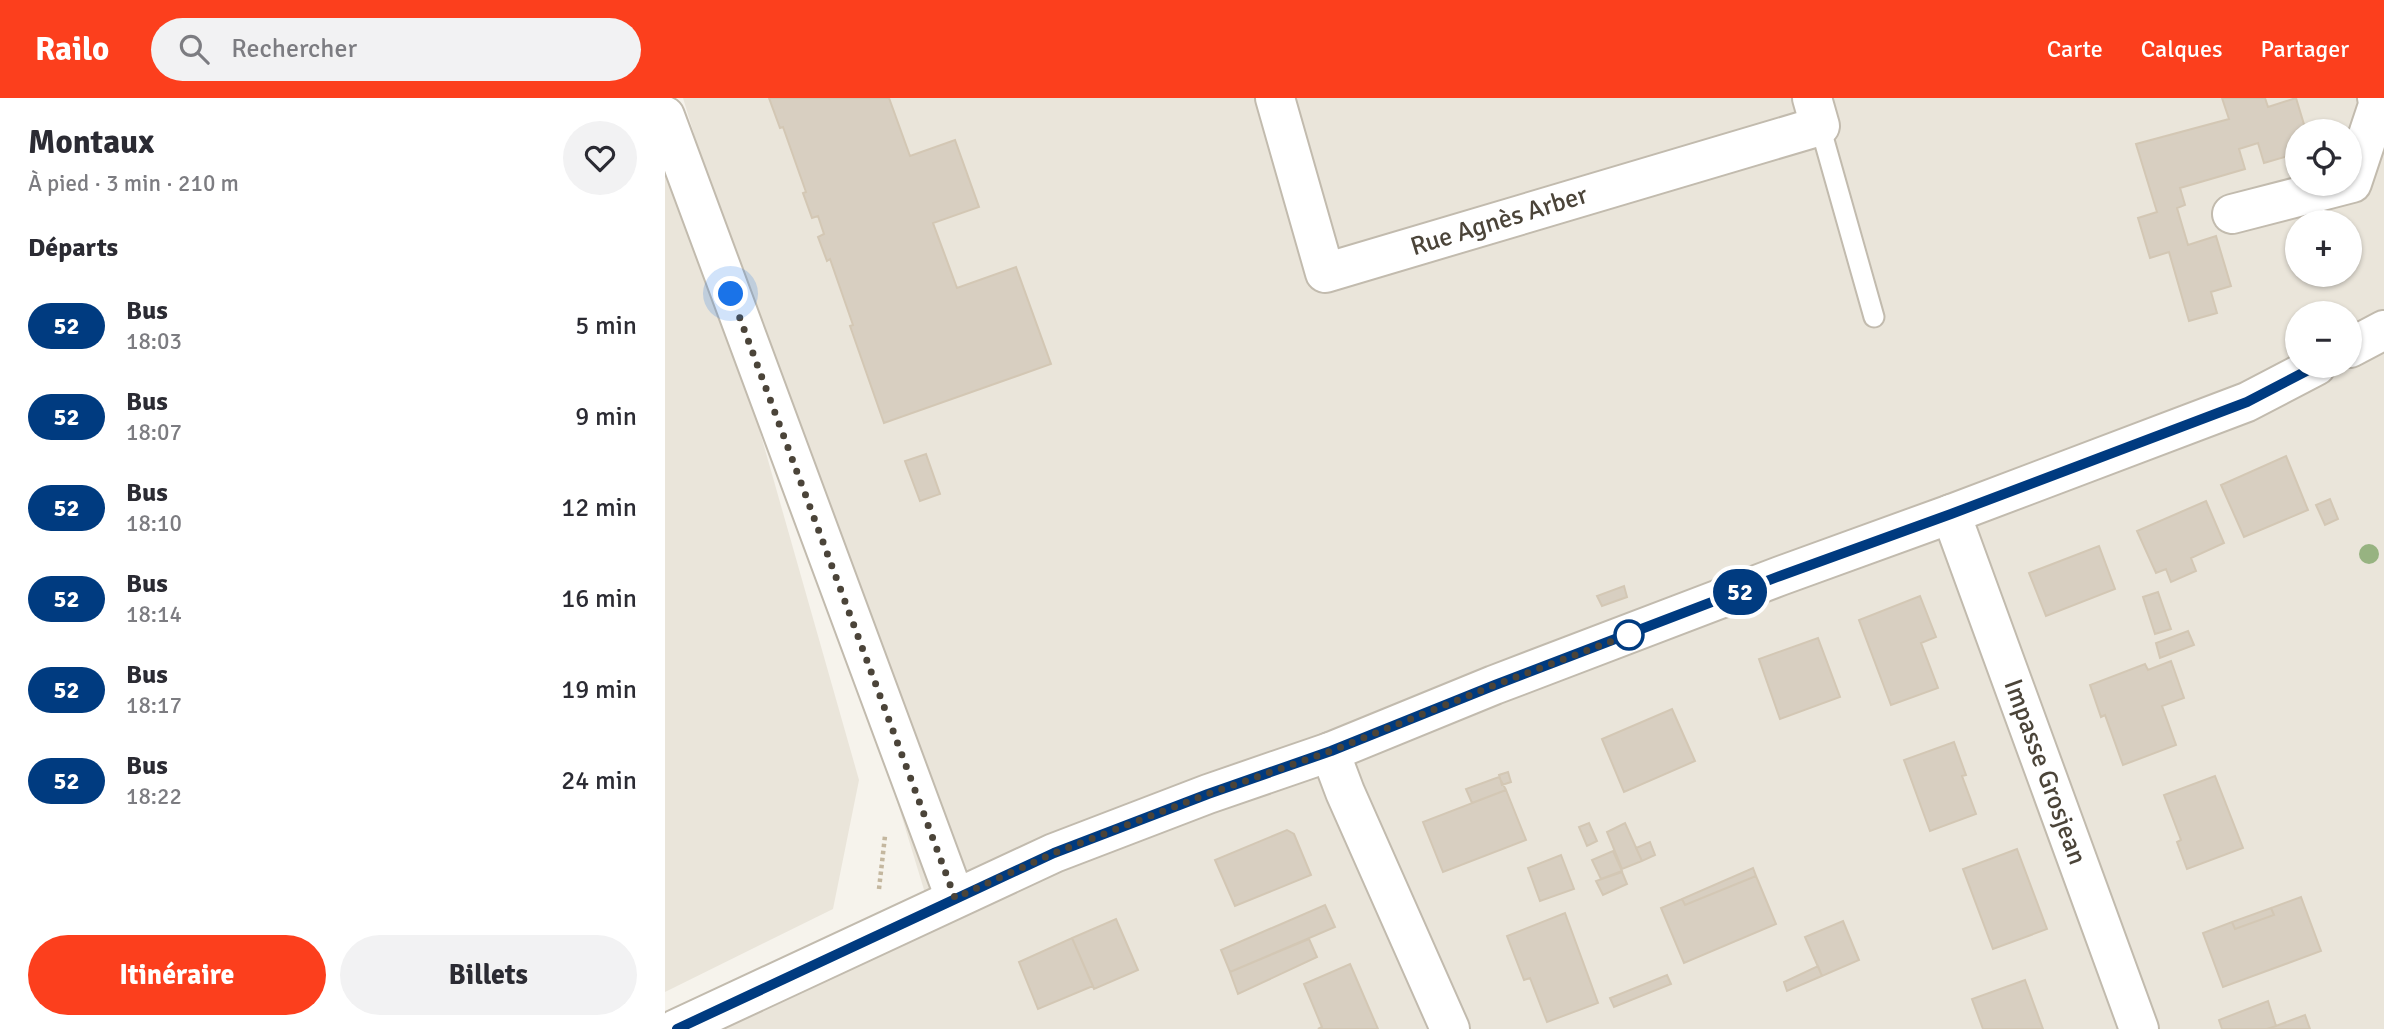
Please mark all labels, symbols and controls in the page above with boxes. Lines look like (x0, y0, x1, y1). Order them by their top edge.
search box (151, 18, 641, 81)
text: Railo (35, 29, 109, 70)
icon: search (175, 30, 213, 68)
text: Rechercher (231, 33, 357, 65)
text: Carte (2047, 34, 2103, 64)
text: Calques (2141, 34, 2222, 64)
text: Partager (2260, 34, 2349, 64)
map controls (2285, 119, 2362, 378)
button: locate (2285, 119, 2362, 196)
button: heart (563, 121, 637, 195)
text: Montaux (28, 122, 154, 163)
text: À pied · 3 min · 210 m (28, 169, 239, 198)
street label: Rue Agnès Arber (1407, 179, 1592, 263)
button: + (2285, 210, 2362, 287)
text: Départs (28, 232, 118, 264)
your location (713, 276, 748, 311)
text: Bus (126, 295, 168, 327)
button: − (2285, 301, 2362, 378)
text: 5 min (575, 310, 637, 342)
text: 52 (54, 311, 79, 341)
text: 18:03 (126, 327, 182, 356)
text: Bus (126, 386, 168, 418)
text: 9 min (575, 401, 637, 433)
text: 52 (54, 402, 79, 432)
text: 18:07 (126, 418, 182, 447)
text: Bus (126, 477, 168, 509)
text: 12 min (561, 492, 637, 524)
text: 52 (54, 493, 79, 523)
text: 18:10 (126, 509, 182, 538)
text: Bus (126, 568, 168, 600)
line badge: 52 (1709, 569, 1771, 615)
text: 52 (1727, 577, 1753, 607)
text: 16 min (561, 583, 637, 615)
text: 52 (54, 584, 79, 614)
text: 18:14 (126, 600, 182, 629)
unlabelled marker (1614, 620, 1644, 650)
text: Bus (126, 659, 168, 691)
text: 19 min (561, 674, 637, 706)
text: 52 (54, 675, 79, 705)
street label: Impasse Grosjean (1997, 675, 2093, 869)
text: 18:17 (126, 691, 182, 720)
text: Bus (126, 750, 168, 782)
text: 24 min (561, 765, 637, 797)
text: 52 (54, 766, 79, 796)
text: 18:22 (126, 782, 182, 811)
button: Itinéraire (28, 935, 326, 1015)
button: Billets (340, 935, 637, 1015)

